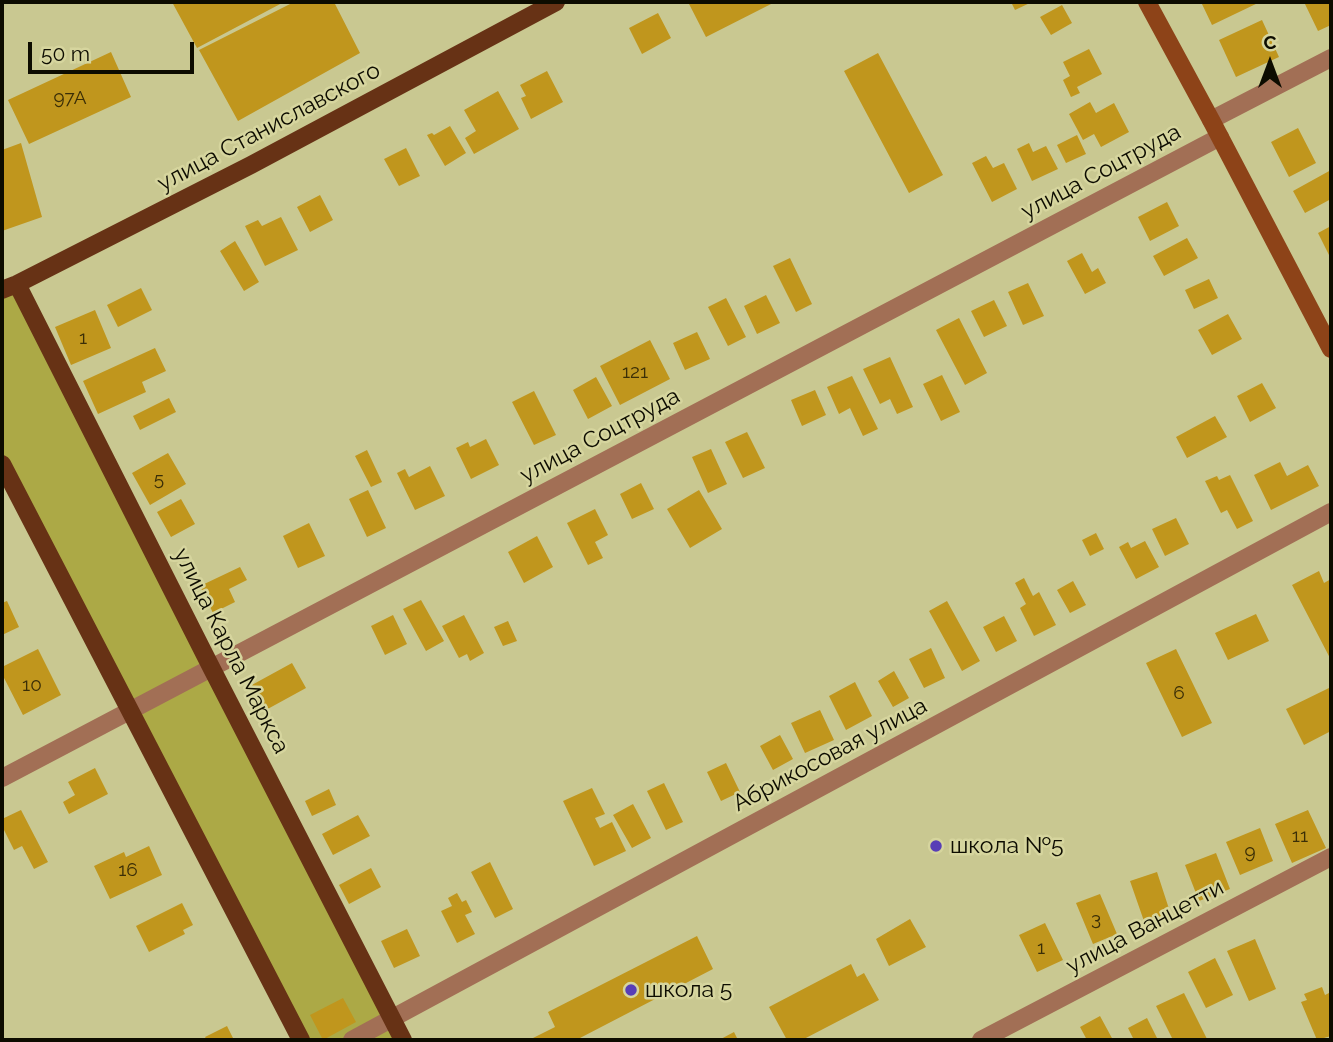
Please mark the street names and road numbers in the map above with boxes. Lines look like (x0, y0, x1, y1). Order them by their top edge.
street label: улица Станиславского (153, 57, 385, 197)
street label: улица Соцтруда (1016, 118, 1186, 226)
street label: улица Соцтруда (515, 382, 685, 490)
street label: улица Карла Маркса (167, 544, 295, 758)
street label: Абрикосовая улица (728, 692, 932, 818)
street label: улица Ванцетти (1061, 874, 1229, 980)

